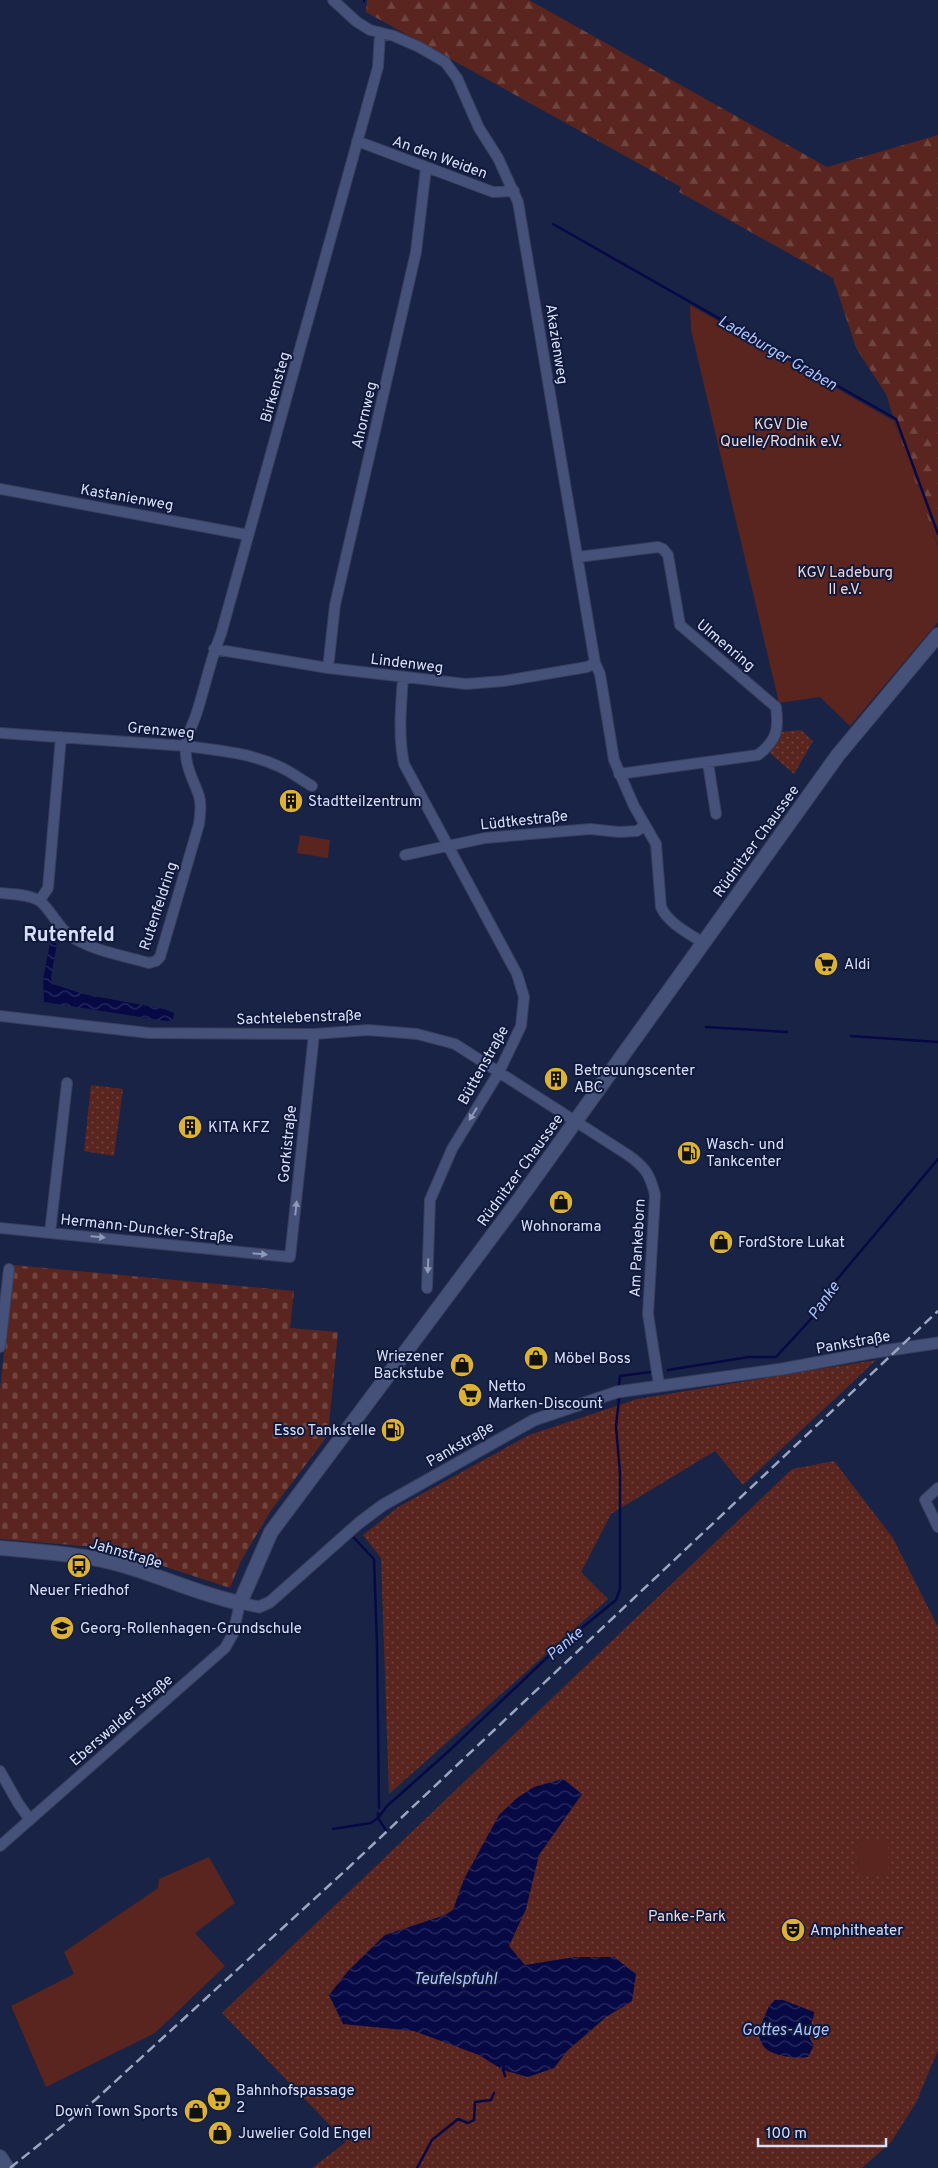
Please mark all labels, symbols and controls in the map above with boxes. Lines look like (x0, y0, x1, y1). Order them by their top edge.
street label: An den Weiden (389, 132, 490, 184)
street label: Akazienweg (540, 303, 571, 386)
water label: Ladeburger Graben (714, 312, 840, 396)
street label: Birkensteg (257, 350, 296, 425)
street label: Ahornweg (348, 380, 382, 451)
park label: KGV Die Quelle/Rodnik e.V. (720, 416, 842, 452)
street label: Kastanienweg (79, 481, 175, 516)
park label: KGV Ladeburg II e.V. (797, 564, 893, 600)
street label: Ulmenring (692, 616, 758, 676)
street label: Lindenweg (369, 651, 444, 678)
street label: Grenzweg (127, 719, 195, 744)
street label: Rüdnitzer Chaussee (710, 782, 804, 902)
building icon: Stadtteilzentrum (278, 788, 304, 814)
place label: Stadtteilzentrum (308, 793, 422, 812)
street label: Lüdtkestraße (480, 807, 569, 836)
street label: Rutenfeldring (136, 860, 183, 953)
district label: Rutenfeld (23, 923, 115, 949)
supermarket icon: Aldi (813, 951, 839, 977)
place label: Aldi (844, 956, 870, 975)
street label: Sachtelebenstraße (236, 1007, 362, 1030)
street label: Büttenstraße (455, 1023, 514, 1109)
place label: Betreuungscenter ABC (574, 1062, 695, 1098)
building icon: Betreuungscenter ABC (543, 1066, 569, 1092)
street label: Gorkistraße (275, 1104, 302, 1184)
one-way arrow (469, 1107, 478, 1120)
street label: Rüdnitzer Chaussee (474, 1111, 568, 1231)
building icon: KITA KFZ (177, 1114, 203, 1140)
place label: KITA KFZ (208, 1119, 270, 1138)
place label: Wasch- und Tankcenter (706, 1136, 784, 1172)
fuel station icon: Wasch- und Tankcenter (676, 1140, 702, 1166)
shop icon: Wohnorama (548, 1189, 574, 1215)
street label: Am Pankeborn (626, 1198, 651, 1298)
one-way arrow (292, 1200, 300, 1216)
street label: Hermann-Duncker-Straße (59, 1211, 234, 1248)
place label: Wohnorama (521, 1218, 601, 1237)
shop icon: FordStore Lukat (708, 1229, 734, 1255)
one-way arrow (90, 1234, 106, 1242)
place label: FordStore Lukat (738, 1234, 845, 1253)
one-way arrow (252, 1250, 268, 1258)
one-way arrow (424, 1258, 432, 1274)
water label: Panke (804, 1278, 845, 1324)
street label: Pankstraße (815, 1328, 892, 1359)
shop icon: Möbel Boss (523, 1345, 549, 1371)
place label: Wriezener Backstube (373, 1348, 444, 1384)
place label: Möbel Boss (554, 1350, 631, 1369)
shop icon: Wriezener Backstube (449, 1352, 475, 1378)
place label: Netto Marken-Discount (488, 1378, 603, 1414)
supermarket icon: Netto Marken-Discount (457, 1382, 483, 1408)
fuel station icon: Esso Tankstelle (380, 1417, 406, 1443)
street label: Pankstraße (423, 1418, 498, 1472)
place label: Esso Tankstelle (274, 1422, 376, 1441)
street label: Jahnstraße (87, 1535, 164, 1574)
bus stop icon: Neuer Friedhof (66, 1553, 92, 1579)
place label: Neuer Friedhof (29, 1582, 129, 1601)
school or university icon: Georg-Rollenhagen-Grundschule (49, 1615, 75, 1641)
place label: Georg-Rollenhagen-Grundschule (80, 1620, 302, 1639)
water label: Panke (543, 1623, 588, 1666)
street label: Eberswalder Straße (66, 1671, 177, 1771)
park label: Panke-Park (648, 1908, 726, 1927)
theatre icon: Amphitheater (780, 1917, 806, 1943)
place label: Amphitheater (810, 1922, 903, 1941)
water label: Teufelspfuhl (413, 1970, 498, 1990)
water label: Gottes-Auge (742, 2021, 829, 2041)
place label: Bahnhofspassage 2 (236, 2082, 355, 2118)
supermarket icon: Bahnhofspassage 2 (206, 2086, 232, 2112)
shop icon: Down Town Sports (183, 2098, 209, 2124)
place label: Down Town Sports (55, 2103, 178, 2122)
scale bar (758, 2116, 886, 2148)
shop icon: Juwelier Gold Engel (207, 2120, 233, 2146)
place label: Juwelier Gold Engel (238, 2125, 371, 2144)
text: 100 m (766, 2125, 807, 2144)

